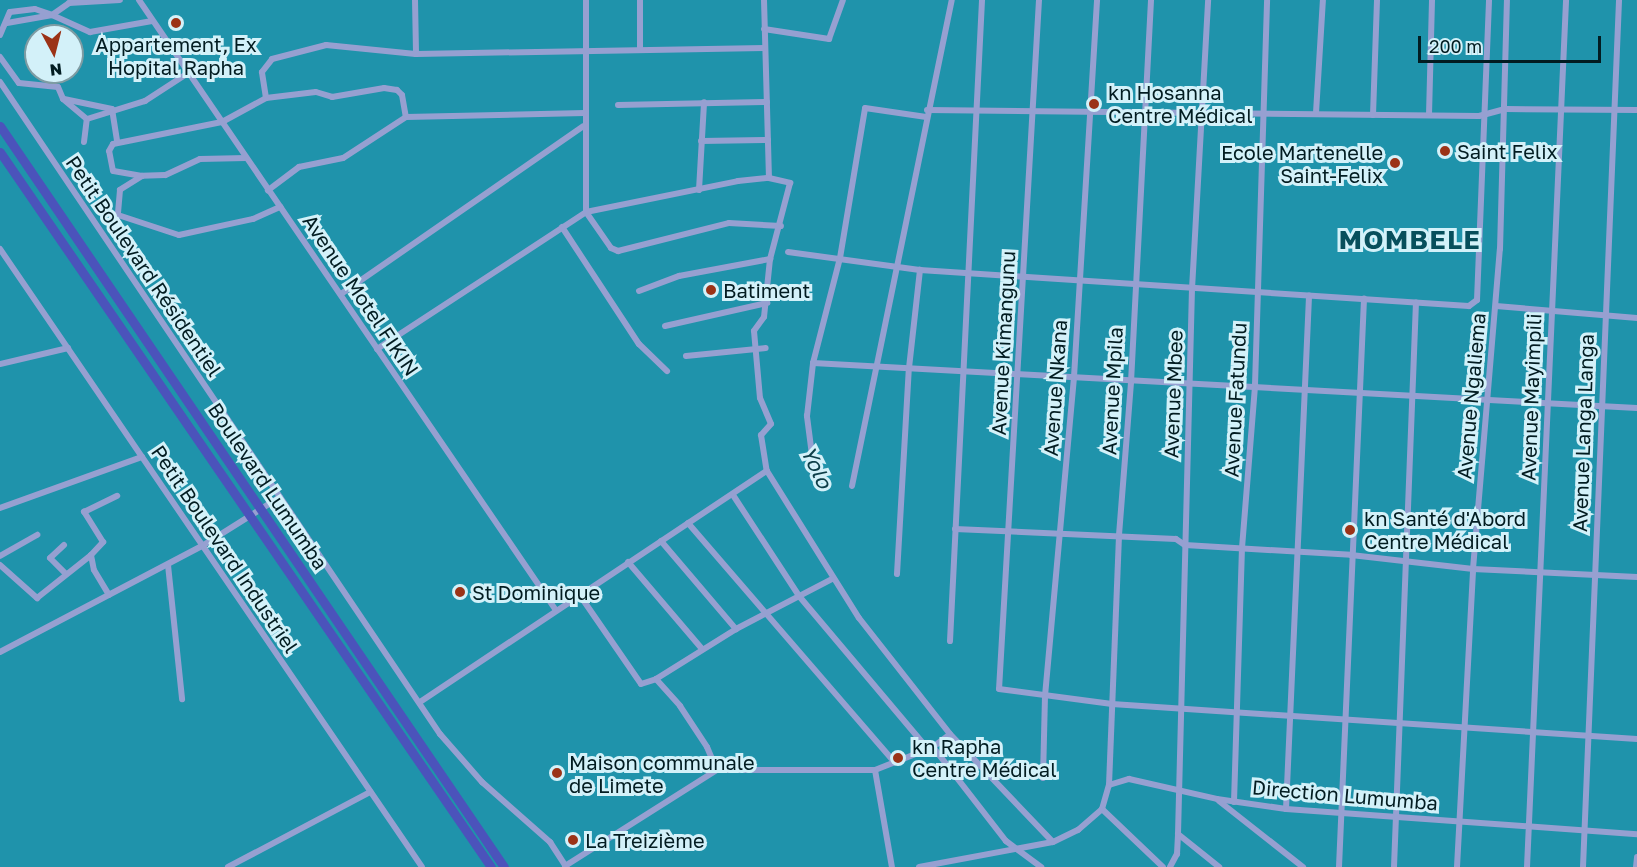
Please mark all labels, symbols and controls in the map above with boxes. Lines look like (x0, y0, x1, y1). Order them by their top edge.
marker: Appartement, Ex Hopital Rapha (169, 16, 183, 30)
north arrow (24, 24, 84, 84)
scale bar (1421, 24, 1604, 62)
place label: Appartement, Ex Hopital Rapha (95, 33, 257, 80)
text: 200 m (1429, 35, 1482, 57)
text: N (49, 59, 63, 81)
place label: kn Hosanna Centre Médical (1108, 80, 1253, 127)
marker: kn Hosanna Centre Médical (1085, 95, 1103, 113)
place label: Saint Felix (1457, 139, 1558, 163)
place label: Ecole Martenelle Saint-Felix (1221, 140, 1383, 187)
marker: Saint Felix (1438, 144, 1452, 158)
street label: Petit Boulevard Résidentiel (61, 151, 227, 381)
marker: Ecole Martenelle Saint-Felix (1388, 156, 1402, 170)
street label: Avenue Motel FIKIN (298, 210, 424, 380)
district label: MOMBELE (1339, 224, 1481, 256)
street label: Avenue Kimangunu (986, 250, 1020, 436)
place label: Batiment (723, 278, 810, 302)
marker: Batiment (704, 283, 718, 297)
street label: Avenue Ngaliema (1452, 312, 1490, 480)
street label: Avenue Mayimpili (1516, 313, 1546, 481)
street label: Avenue Nkana (1038, 319, 1072, 457)
street label: Avenue Fatundu (1219, 322, 1251, 478)
street label: Avenue Mpila (1097, 326, 1127, 456)
street label: Avenue Mbee (1159, 329, 1187, 459)
street label: Avenue Langa Langa (1568, 334, 1598, 532)
street label: Boulevard Lumumba (203, 398, 333, 574)
street label: Petit Boulevard Industriel (146, 441, 304, 657)
water label: Yolo (796, 442, 838, 492)
place label: kn Santé d'Abord Centre Médical (1364, 506, 1526, 553)
marker: kn Santé d'Abord Centre Médical (1341, 521, 1359, 539)
place label: St Dominique (472, 580, 600, 604)
marker: St Dominique (453, 585, 467, 599)
place label: kn Rapha Centre Médical (912, 734, 1057, 781)
marker: kn Rapha Centre Médical (889, 749, 907, 767)
place label: Maison communale de Limete (569, 750, 755, 797)
marker: Maison communale de Limete (550, 766, 564, 780)
street label: Direction Lumumba (1251, 775, 1439, 815)
place label: La Treizième (585, 828, 705, 852)
marker: La Treizième (566, 833, 580, 847)

